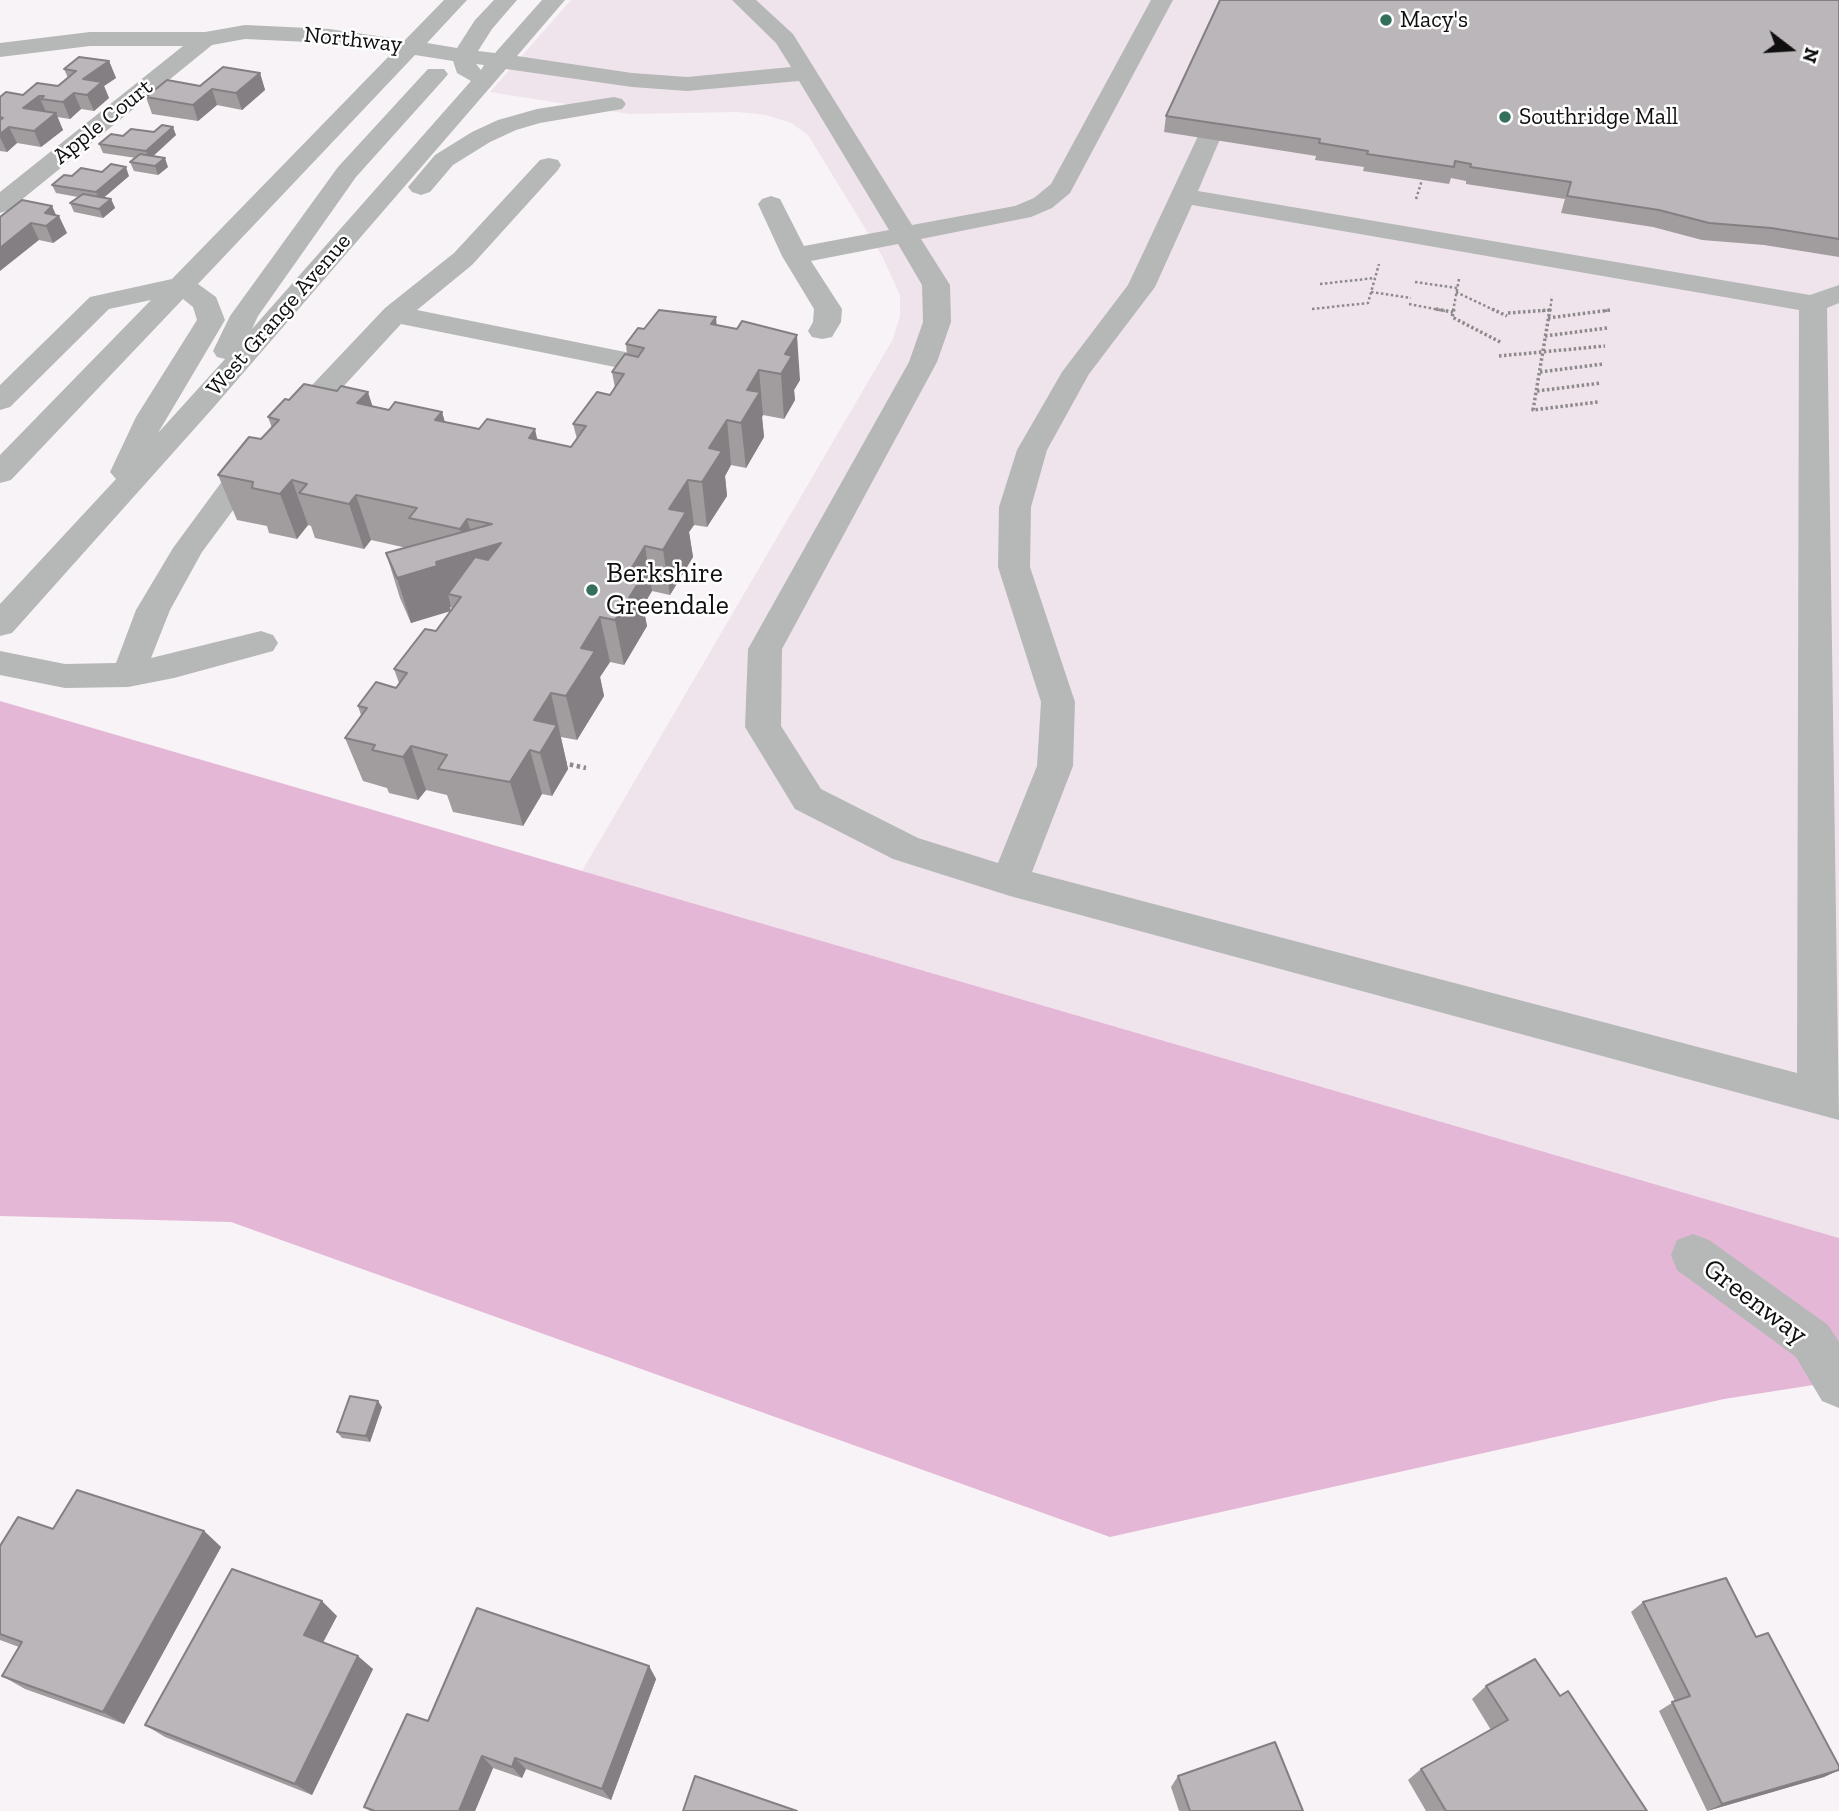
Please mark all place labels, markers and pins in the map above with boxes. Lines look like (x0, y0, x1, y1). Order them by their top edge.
place label: Macy's (1400, 6, 1468, 34)
marker: Macy's (1378, 12, 1394, 28)
place label: Southridge Mall (1519, 103, 1678, 131)
marker: Southridge Mall (1497, 109, 1513, 125)
place label: Berkshire Greendale (606, 557, 729, 623)
marker: Berkshire Greendale (584, 582, 600, 598)

